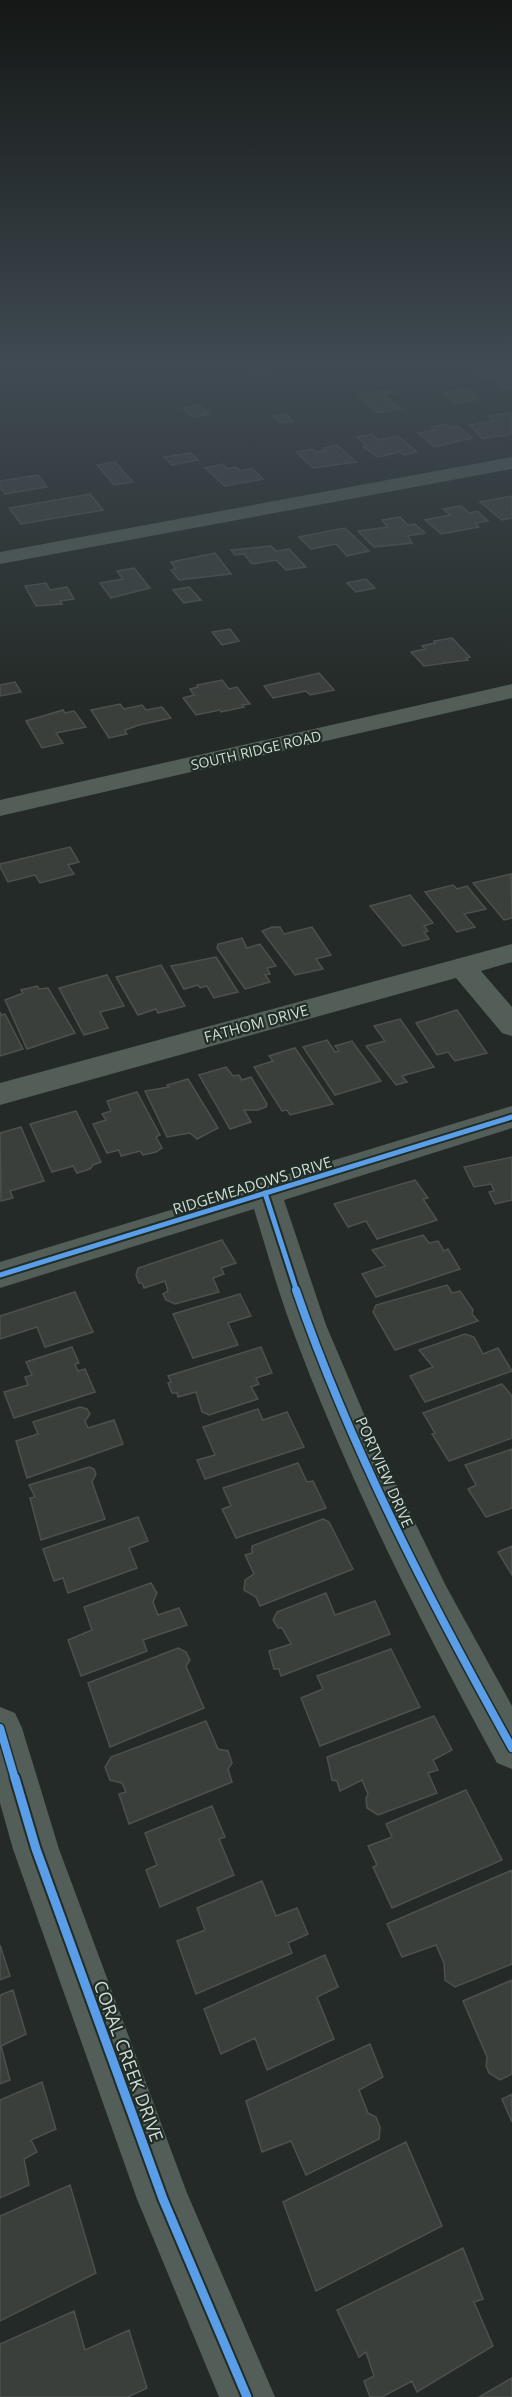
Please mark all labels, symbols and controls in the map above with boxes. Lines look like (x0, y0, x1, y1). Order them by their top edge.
street label: SOUTH RIDGE ROAD (189, 726, 323, 774)
street label: FATHOM DRIVE (202, 999, 310, 1047)
street label: RIDGEMEADOWS DRIVE (170, 1151, 334, 1219)
street label: PORTVIEW DRIVE (352, 1414, 418, 1530)
street label: CORAL CREEK DRIVE (89, 1977, 169, 2145)

